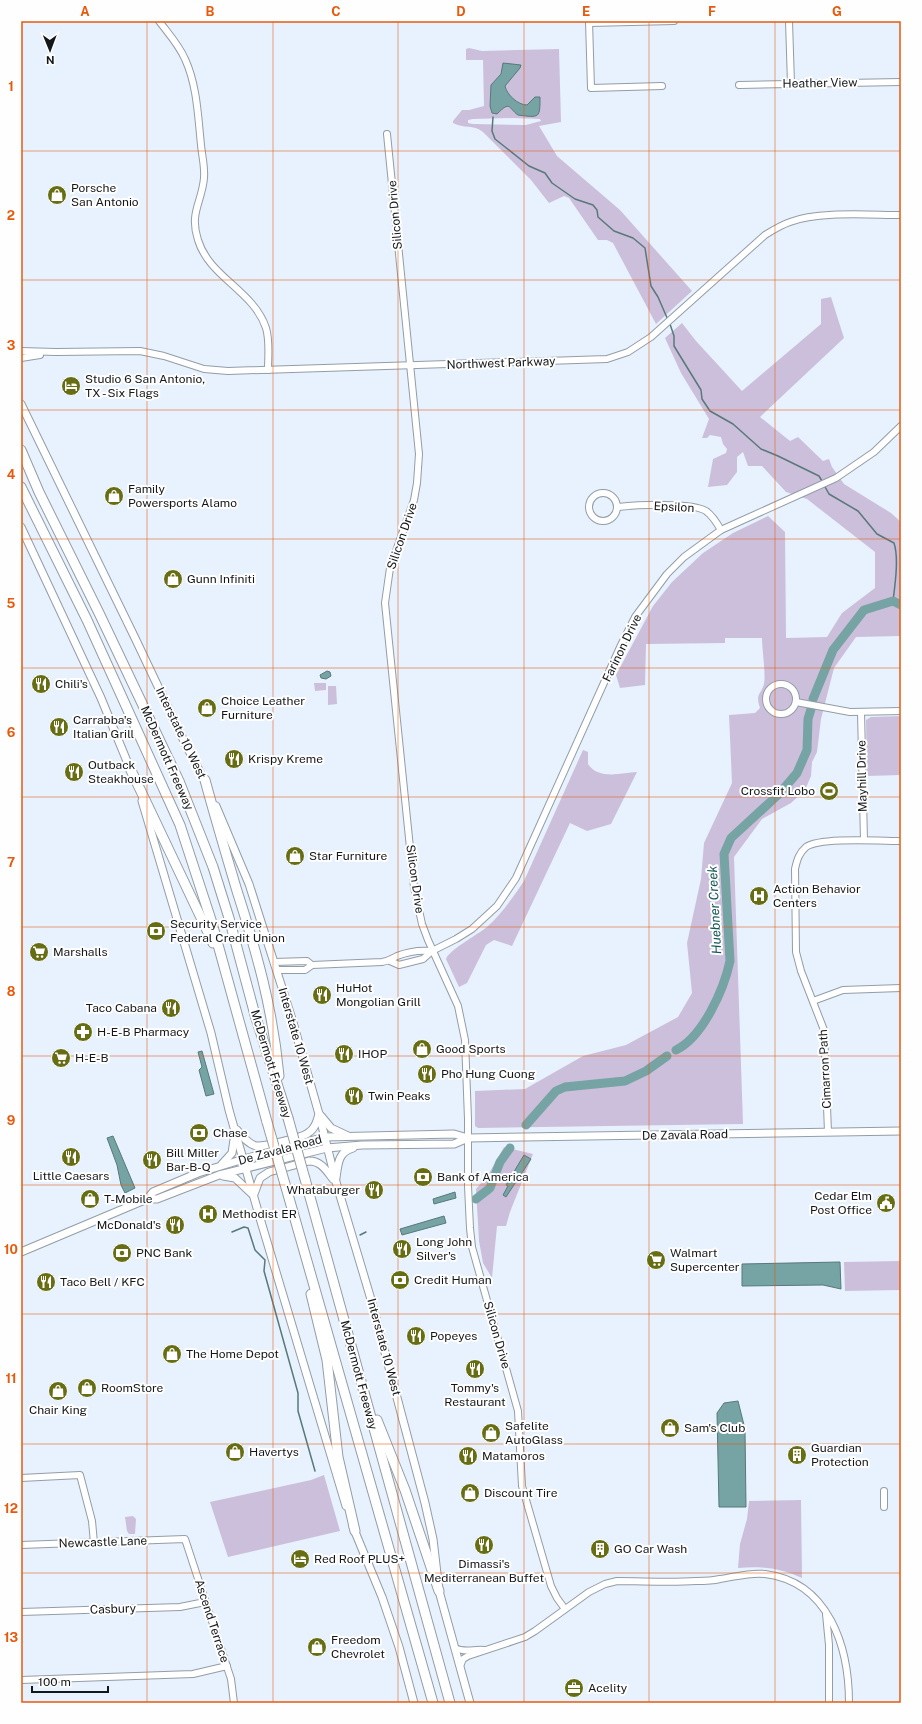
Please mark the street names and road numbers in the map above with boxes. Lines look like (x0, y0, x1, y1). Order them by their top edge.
street label: Heather View (782, 75, 858, 91)
street label: Silicon Drive (385, 180, 405, 250)
street label: Northwest Parkway (446, 354, 556, 372)
street label: Epsilon (653, 499, 695, 515)
street label: Silicon Drive (384, 501, 420, 571)
street label: Farinon Drive (600, 612, 645, 684)
street label: Interstate 10 West (153, 685, 209, 781)
street label: McDermott Freeway (138, 704, 197, 813)
street label: Mayhill Drive (854, 740, 870, 812)
street label: Silicon Drive (403, 844, 427, 915)
street label: Interstate 10 West (275, 986, 317, 1086)
street label: McDermott Freeway (248, 1008, 294, 1120)
street label: Cimarron Path (816, 1029, 834, 1109)
street label: De Zavala Road (642, 1127, 728, 1143)
street label: De Zavala Road (237, 1132, 323, 1168)
street label: Interstate 10 West (364, 1297, 404, 1398)
street label: Silicon Drive (481, 1300, 513, 1371)
street label: McDermott Freeway (338, 1319, 380, 1432)
street label: Newcastle Lane (58, 1533, 148, 1551)
street label: Ascend Terrace (192, 1578, 232, 1665)
street label: Casbury (90, 1601, 137, 1617)

